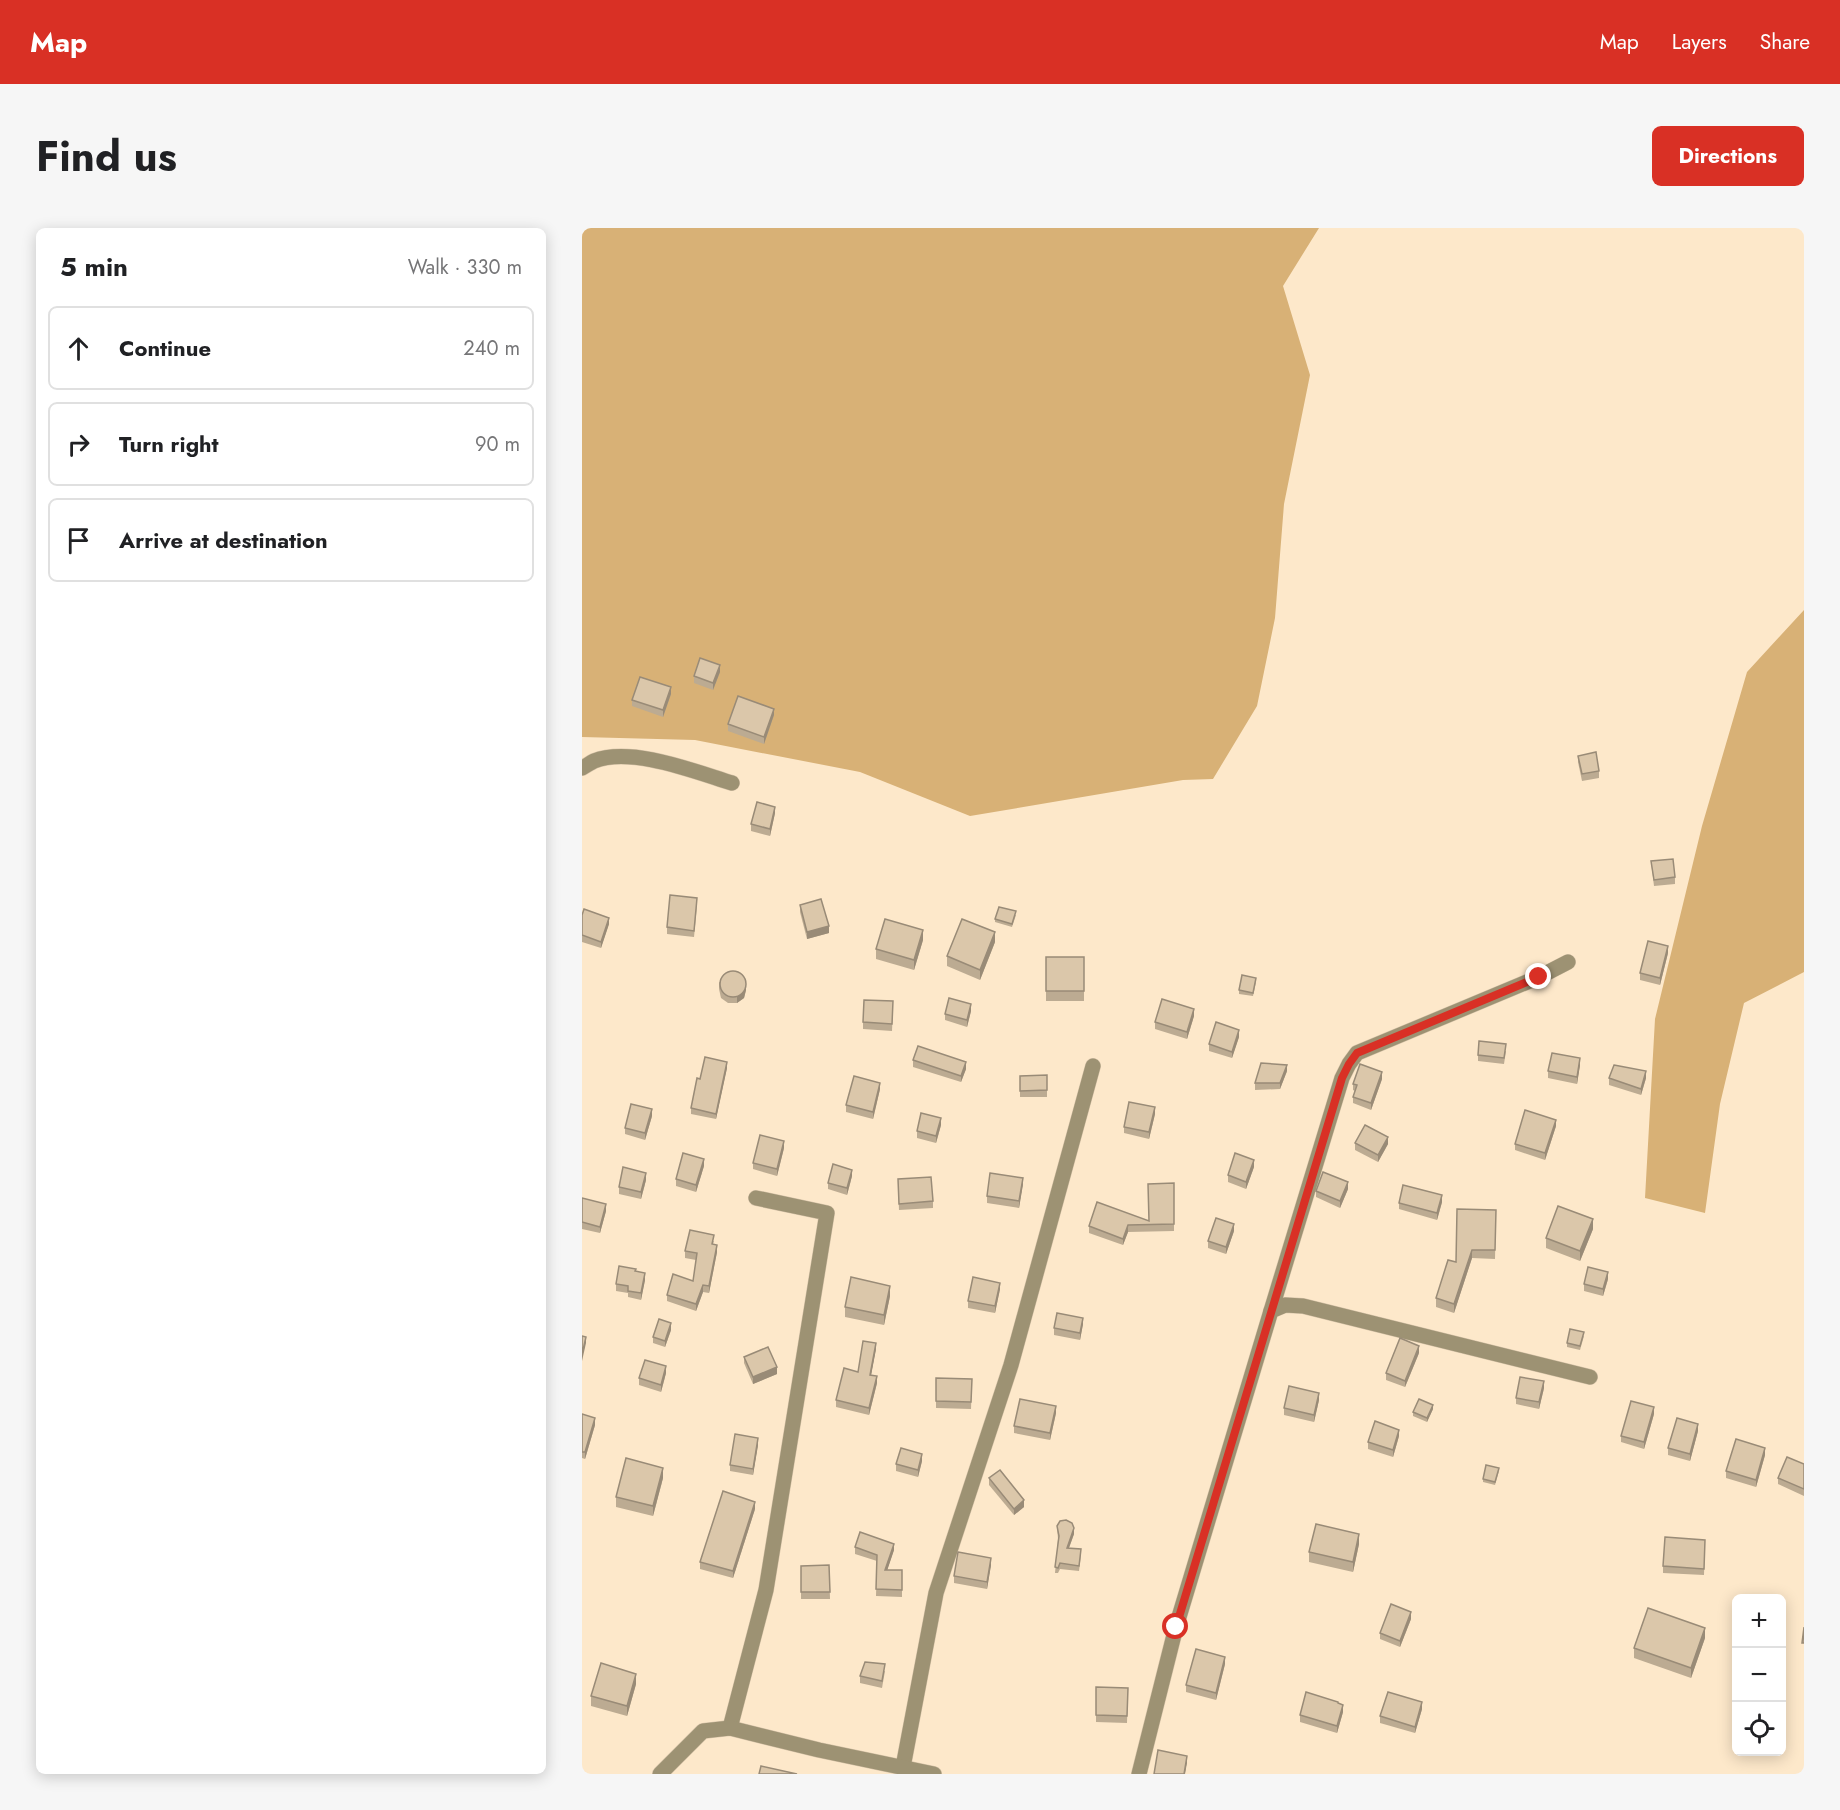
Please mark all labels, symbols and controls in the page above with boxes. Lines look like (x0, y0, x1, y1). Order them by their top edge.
text: Map (30, 22, 87, 63)
text: Map (1600, 27, 1639, 57)
text: Layers (1672, 27, 1727, 57)
text: Share (1760, 27, 1810, 57)
text: Find us (36, 126, 177, 187)
button: Directions (1652, 126, 1804, 186)
text: 5 min (60, 248, 128, 286)
text: Walk · 330 m (408, 253, 522, 282)
icon: ahead (62, 332, 95, 365)
text: Continue (119, 332, 211, 364)
text: 240 m (463, 334, 520, 363)
icon: right (62, 428, 95, 461)
text: Turn right (119, 428, 219, 460)
text: 90 m (475, 430, 520, 459)
icon: arrive (62, 524, 95, 557)
text: Arrive at destination (119, 524, 328, 556)
route end (1525, 963, 1551, 989)
map controls (1732, 1594, 1786, 1756)
button: + (1732, 1594, 1786, 1648)
route start (1162, 1613, 1188, 1639)
button: − (1732, 1648, 1786, 1702)
button: locate (1732, 1702, 1786, 1756)

